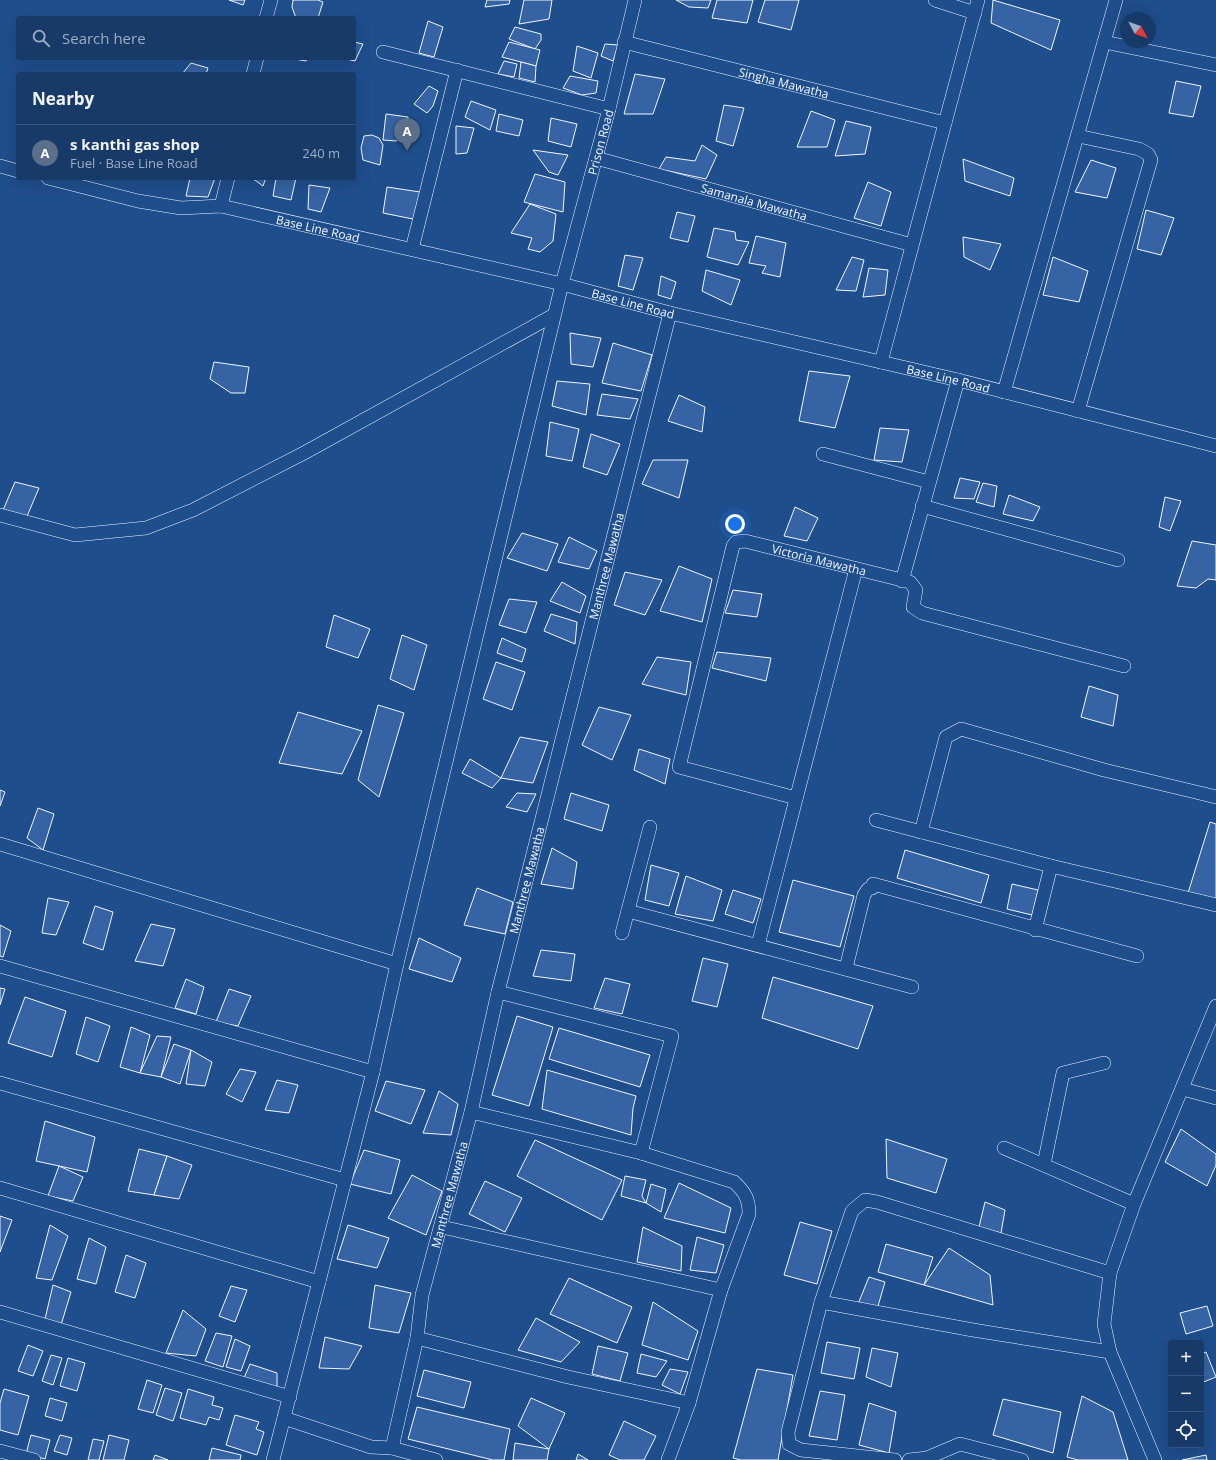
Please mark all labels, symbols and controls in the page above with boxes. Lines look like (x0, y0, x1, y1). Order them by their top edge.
north arrow (1120, 12, 1156, 48)
search box (16, 16, 356, 60)
icon: search (30, 27, 52, 49)
text: Search here (62, 28, 146, 48)
street label: Singha Mawatha (737, 63, 831, 102)
text: Nearby (32, 87, 94, 110)
street label: Prison Road (583, 107, 617, 177)
pin: A (394, 118, 420, 151)
text: s kanthi gas shop (70, 134, 199, 154)
text: A (41, 144, 49, 162)
text: 240 m (302, 144, 340, 162)
text: Fuel · Base Line Road (70, 154, 198, 172)
street label: Samanala Mawatha (699, 179, 809, 224)
street label: Base Line Road (275, 210, 361, 246)
street label: Base Line Road (590, 284, 676, 322)
street label: Base Line Road (905, 360, 992, 396)
street label: Manthree Mawatha (584, 511, 628, 621)
your location (725, 514, 745, 534)
street label: Victoria Mawatha (770, 539, 868, 579)
street label: Manthree Mawatha (505, 825, 548, 935)
street label: Manthree Mawatha (426, 1139, 471, 1250)
map controls (1168, 1340, 1204, 1448)
button: + (1168, 1340, 1204, 1376)
button: − (1168, 1376, 1204, 1412)
button: locate (1168, 1412, 1204, 1448)

